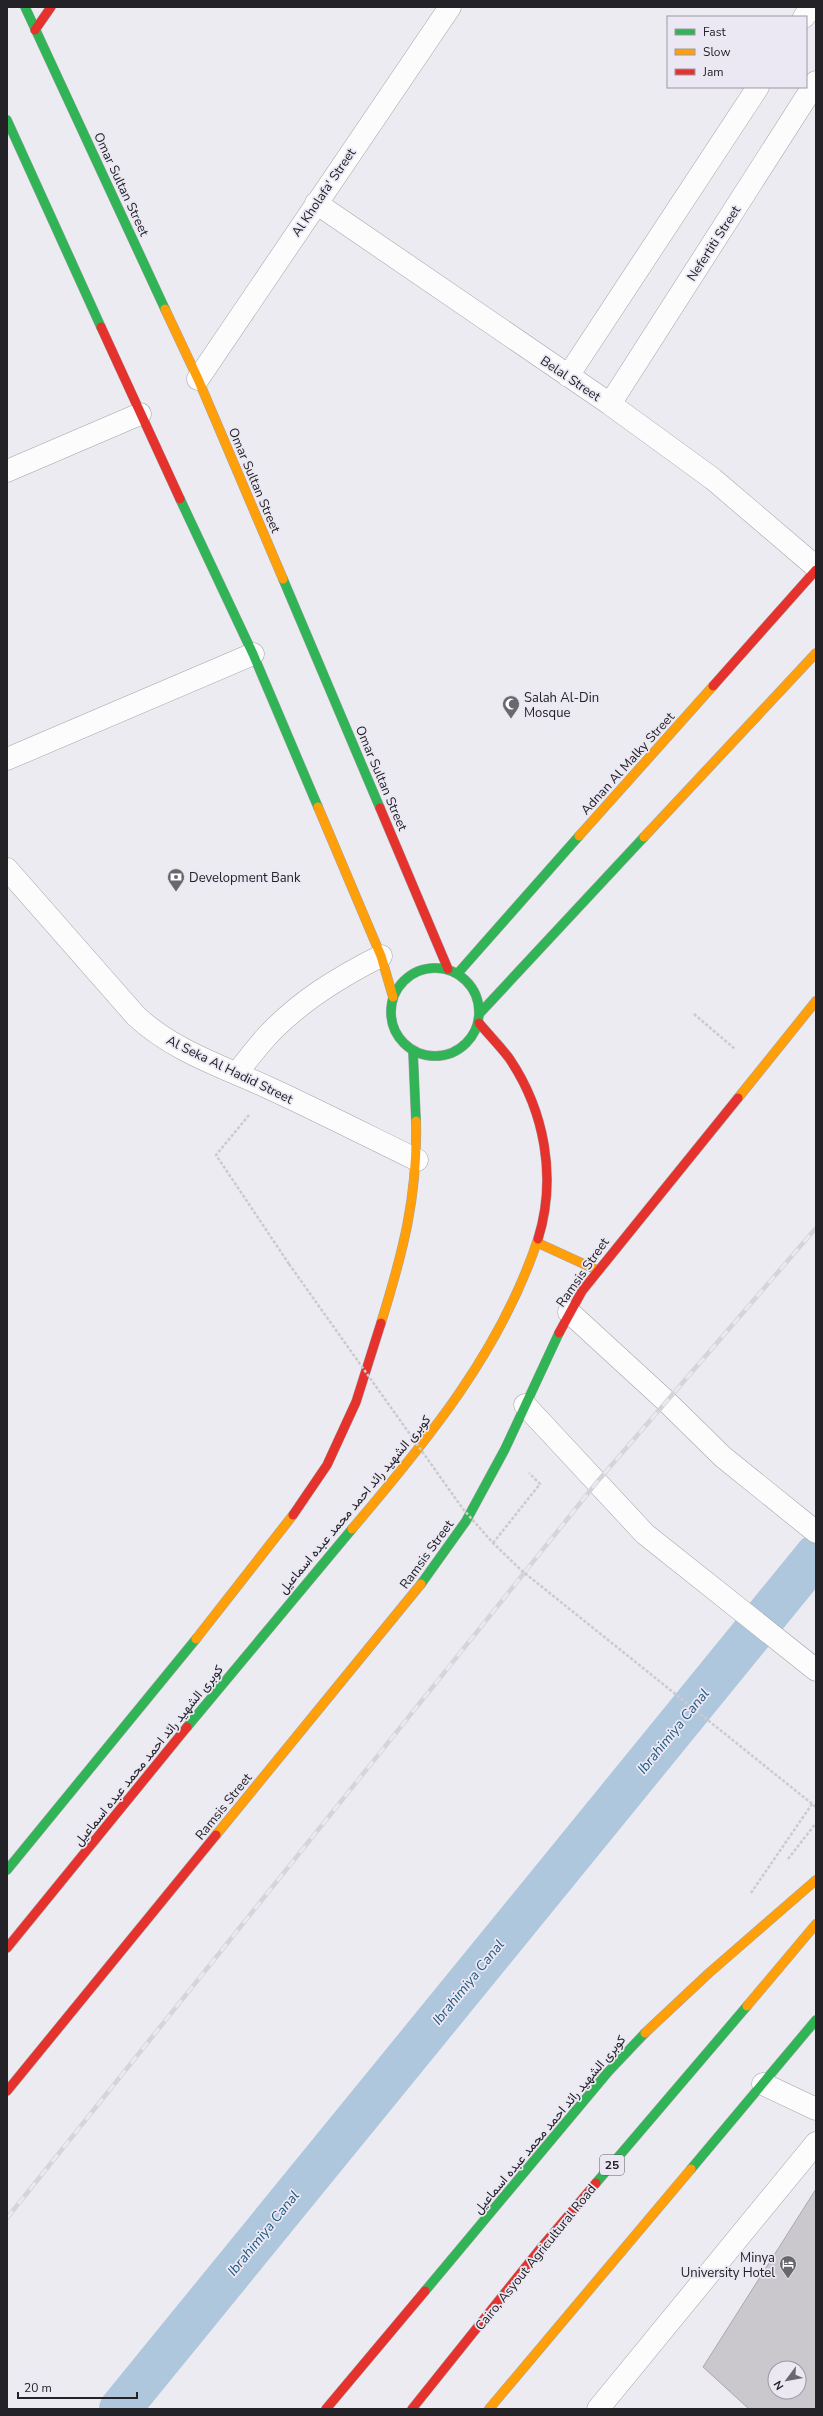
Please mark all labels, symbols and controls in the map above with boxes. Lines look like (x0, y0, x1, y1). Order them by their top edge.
legend (667, 16, 807, 88)
text: Fast (703, 24, 726, 40)
text: Slow (703, 44, 731, 60)
text: Jam (702, 64, 724, 80)
street label: Omar Sultan Street (89, 130, 153, 240)
street label: Al Kholafa' Street (288, 144, 360, 240)
street label: Nefertiti Street (683, 202, 745, 285)
street label: Belal Street (537, 352, 604, 406)
street label: Omar Sultan Street (224, 425, 285, 536)
place label: Salah Al-Din Mosque (524, 689, 599, 722)
mosque icon: Salah Al-Din Mosque (501, 694, 521, 719)
street label: Adnan Al Malky Street (577, 708, 679, 819)
street label: Omar Sultan Street (351, 723, 412, 834)
bank icon: Development Bank (166, 867, 186, 892)
place label: Development Bank (189, 869, 301, 887)
street label: Al Seka Al Hadid Street (163, 1031, 296, 1109)
street label: Ramsis Street (552, 1234, 614, 1311)
street label: كوبرى الشهيد رائد احمد محمد عبده اسماعيل (275, 1411, 435, 1598)
street label: Ramsis Street (396, 1516, 458, 1593)
street label: كوبرى الشهيد رائد احمد محمد عبده اسماعيل (70, 1661, 228, 1850)
water label: Ibrahimiya Canal (633, 1685, 714, 1778)
street label: Ramsis Street (191, 1769, 257, 1844)
water label: Ibrahimiya Canal (428, 1936, 509, 2029)
street label: كوبرى الشهيد رائد احمد محمد عبده اسماعيل (470, 2031, 630, 2218)
road number: 25 (600, 2155, 624, 2175)
street label: Cairo, Asyout Agricultural Road (471, 2181, 600, 2335)
water label: Ibrahimiya Canal (223, 2187, 304, 2280)
place label: Minya University Hotel (681, 2249, 775, 2282)
hotel icon: Minya University Hotel (778, 2254, 798, 2279)
north arrow (767, 2360, 807, 2400)
scale bar (18, 2374, 137, 2400)
text: N (770, 2378, 787, 2393)
text: 20 m (24, 2380, 52, 2396)

